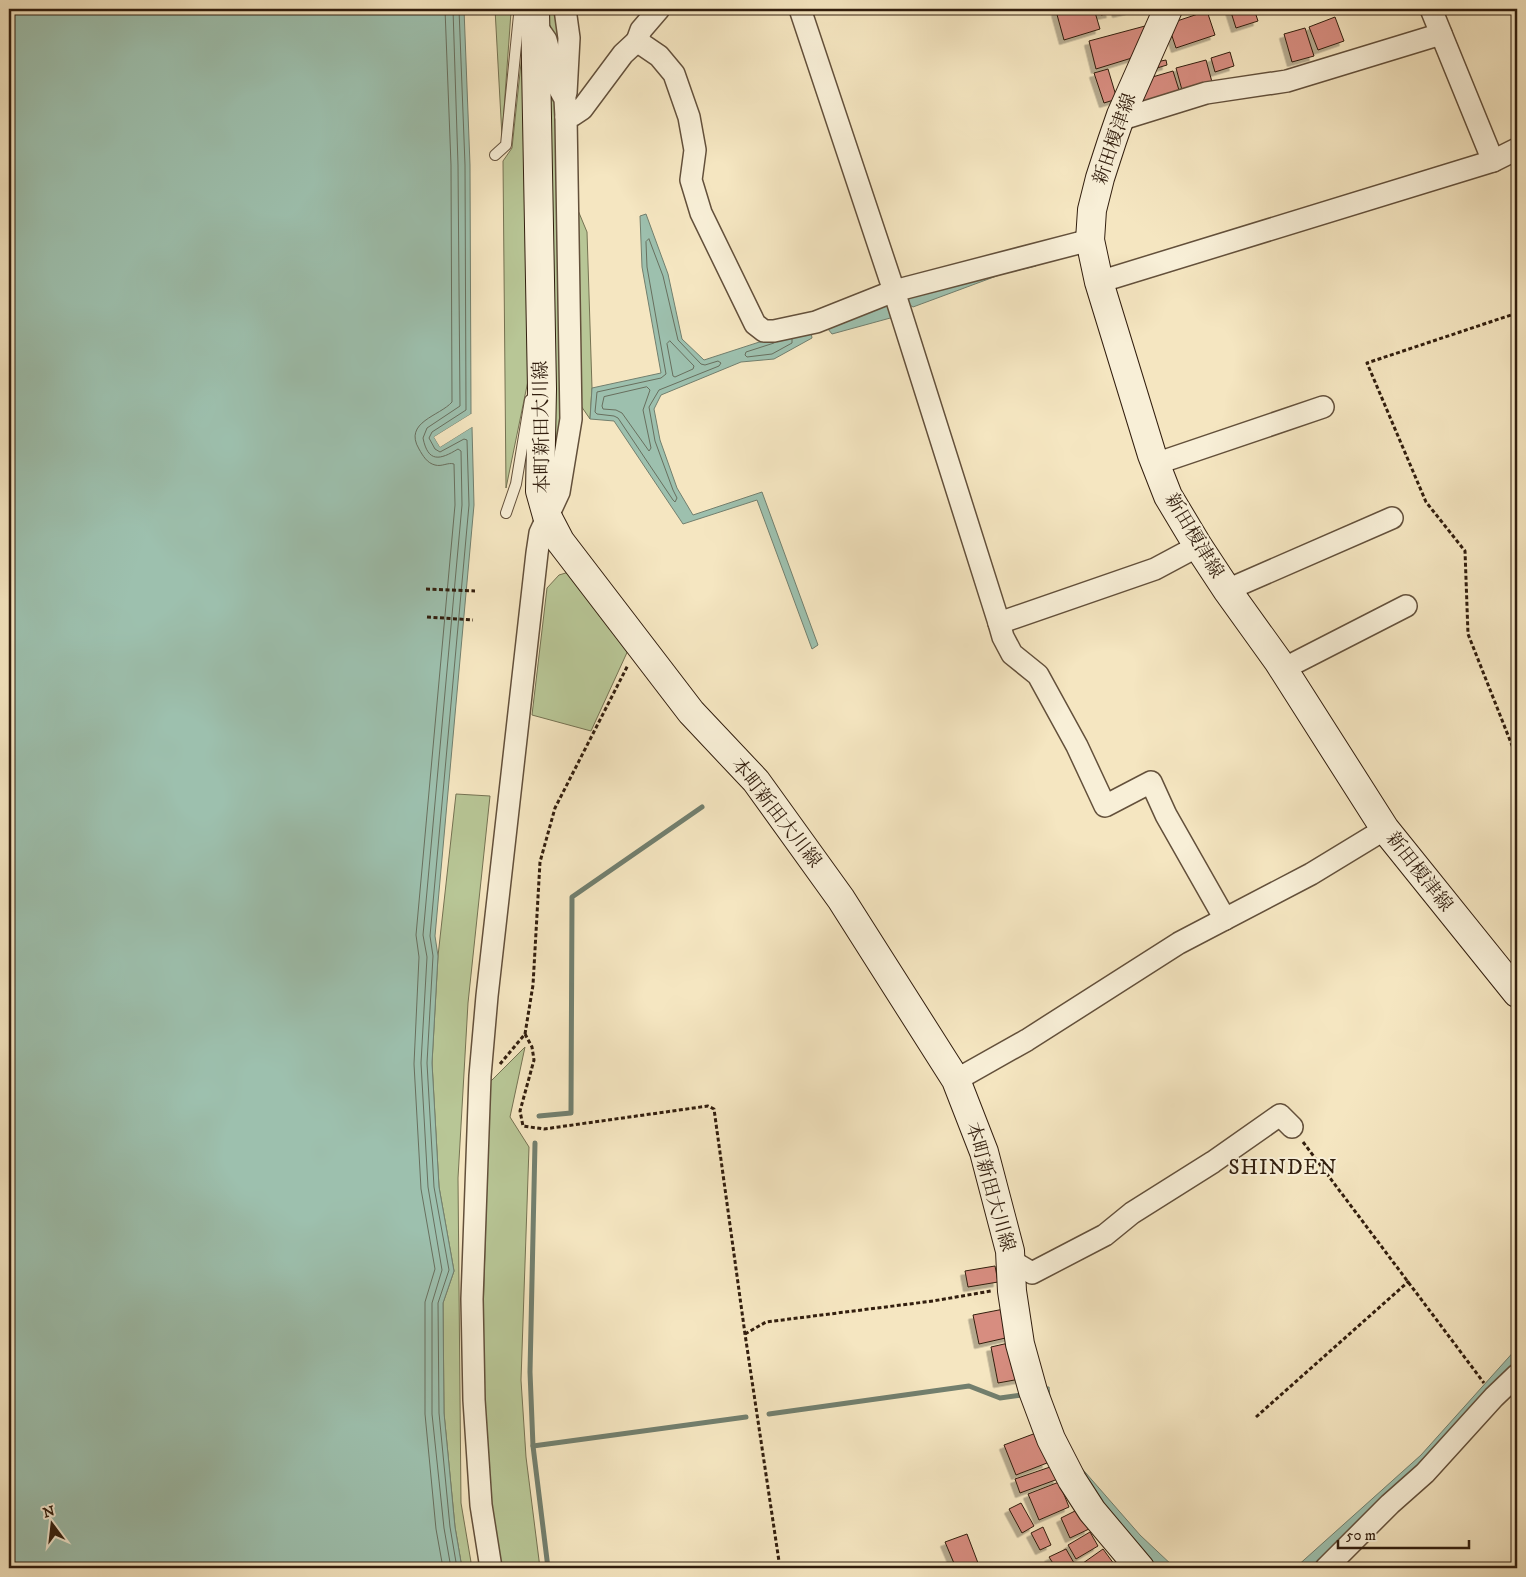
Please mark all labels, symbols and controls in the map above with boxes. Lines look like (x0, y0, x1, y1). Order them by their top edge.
street label: 新田榎津線 (1089, 90, 1141, 188)
street label: 本町新田大川線 (529, 360, 555, 494)
street label: 新田榎津線 (1160, 489, 1228, 583)
street label: 本町新田大川線 (726, 754, 826, 872)
street label: 新田榎津線 (1381, 827, 1457, 917)
street label: 本町新田大川線 (961, 1120, 1019, 1254)
district label: SHINDEN (1228, 1155, 1338, 1181)
north arrow (28, 1500, 78, 1550)
text: N (41, 1502, 57, 1523)
scale bar (1338, 1517, 1470, 1549)
text: 50 m (1346, 1526, 1376, 1545)

